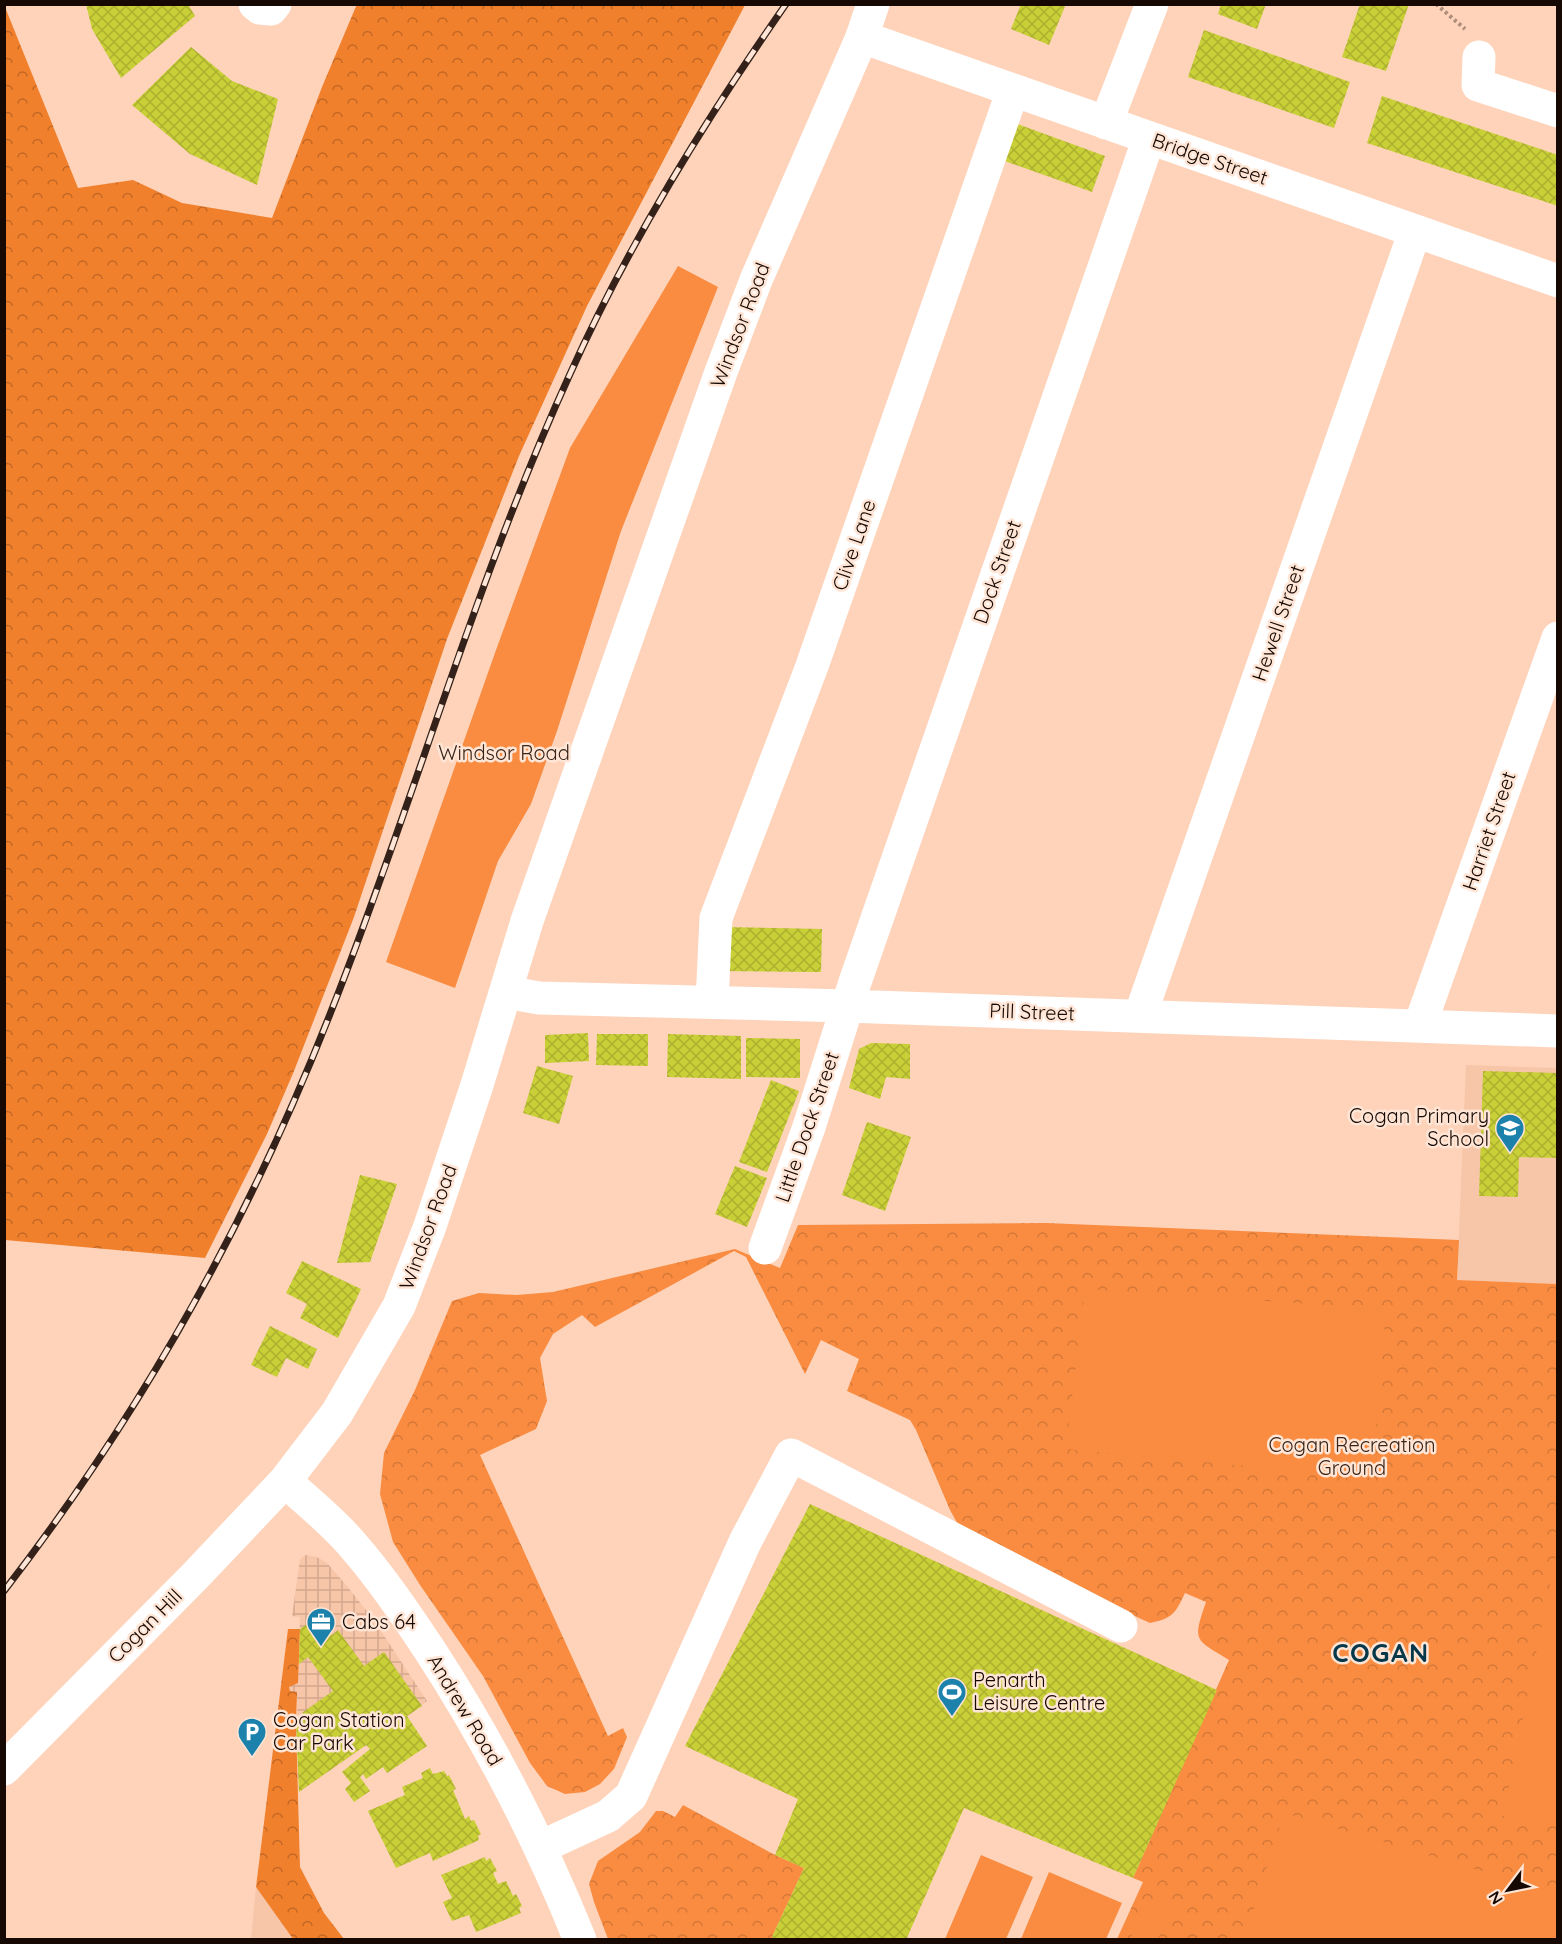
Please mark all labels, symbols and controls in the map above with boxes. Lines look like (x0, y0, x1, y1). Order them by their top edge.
street label: Bridge Street (1149, 127, 1271, 190)
street label: Windsor Road (704, 259, 775, 391)
street label: Clive Lane (826, 496, 881, 594)
street label: Dock Street (967, 517, 1026, 627)
street label: Hewell Street (1246, 561, 1309, 684)
park label: Windsor Road (438, 740, 570, 765)
street label: Harriet Street (1456, 768, 1521, 894)
street label: Pill Street (989, 998, 1075, 1025)
street label: Little Dock Street (769, 1048, 844, 1205)
place label: Cogan Primary School (1349, 1103, 1489, 1151)
school or university icon: Cogan Primary School (1494, 1112, 1526, 1154)
street label: Windsor Road (393, 1161, 462, 1293)
park label: Cogan Recreation Ground (1268, 1432, 1436, 1480)
street label: Cogan Hill (102, 1583, 187, 1668)
office icon: Cabs 64 (305, 1606, 337, 1648)
place label: Cabs 64 (342, 1609, 416, 1634)
district label: COGAN (1332, 1636, 1430, 1669)
street label: Andrew Road (422, 1650, 508, 1770)
place label: Penarth Leisure Centre (973, 1667, 1105, 1715)
sports icon: Penarth Leisure Centre (936, 1676, 968, 1718)
place label: Cogan Station Car Park (273, 1707, 405, 1755)
parking icon: Cogan Station Car Park (236, 1716, 268, 1758)
north arrow (1478, 1860, 1538, 1920)
text: N (1484, 1888, 1507, 1908)

